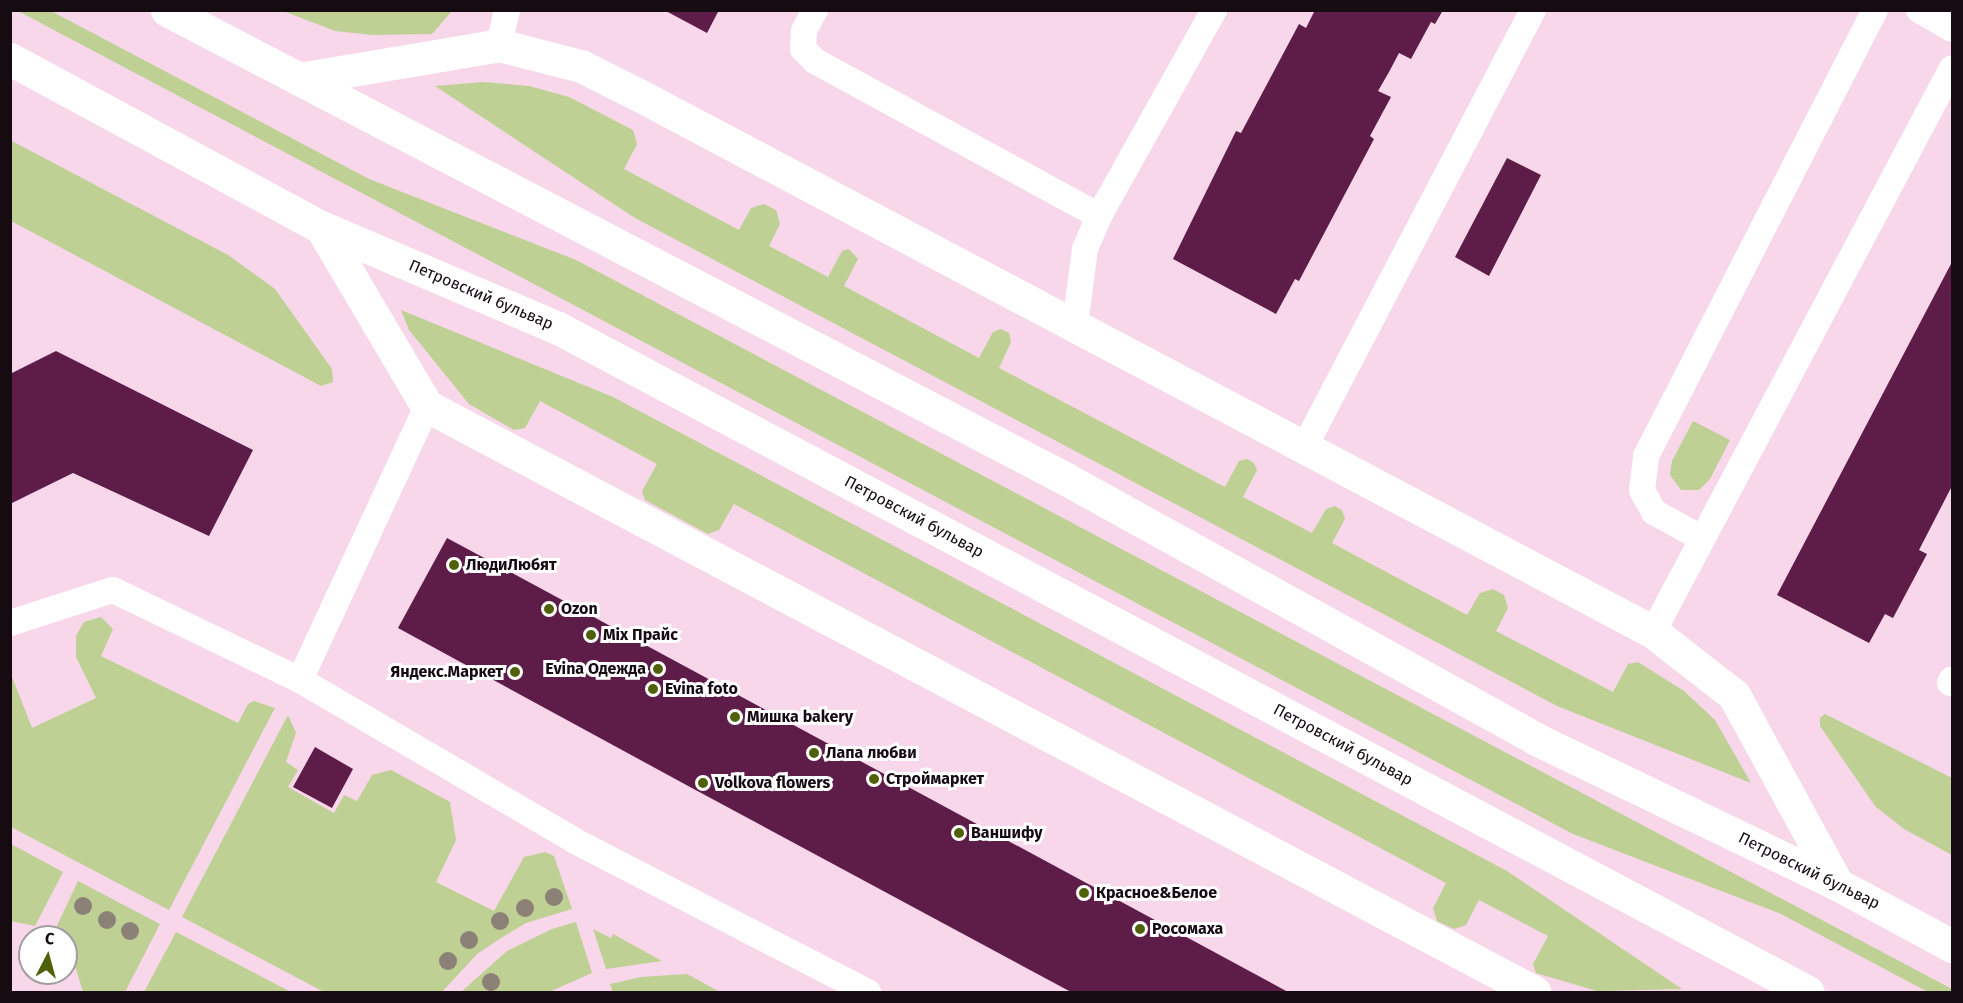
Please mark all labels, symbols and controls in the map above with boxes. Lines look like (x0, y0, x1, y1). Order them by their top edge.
street label: Петровский бульвар (406, 256, 556, 334)
street label: Петровский бульвар (841, 472, 987, 562)
place label: ЛюдиЛюбят (466, 555, 556, 575)
marker: ЛюдиЛюбят (447, 558, 461, 572)
place label: Ozon (561, 599, 598, 619)
marker: Ozon (542, 602, 556, 616)
place label: Mix Прайс (603, 625, 678, 645)
marker: Mix Прайс (584, 628, 598, 642)
place label: Evina Одежда (545, 659, 646, 679)
place label: Яндекс.Маркет (391, 662, 503, 682)
marker: Evina Одежда (651, 662, 665, 676)
marker: Яндекс.Маркет (508, 665, 522, 679)
place label: Evina foto (665, 679, 738, 699)
marker: Evina foto (646, 682, 660, 696)
street label: Петровский бульвар (1270, 700, 1416, 790)
place label: Мишка bakery (747, 707, 853, 727)
marker: Мишка bakery (728, 710, 742, 724)
place label: Лапа любви (826, 743, 917, 763)
marker: Лапа любви (807, 746, 821, 760)
place label: Строймаркет (886, 769, 984, 789)
marker: Строймаркет (867, 772, 881, 786)
place label: Volkova flowers (715, 773, 830, 793)
marker: Volkova flowers (696, 776, 710, 790)
place label: Ваншифу (971, 823, 1043, 843)
marker: Ваншифу (952, 826, 966, 840)
street label: Петровский бульвар (1735, 828, 1883, 914)
place label: Красное&Белое (1096, 883, 1217, 903)
marker: Красное&Белое (1077, 886, 1091, 900)
place label: Росомаха (1152, 919, 1223, 939)
marker: Росомаха (1133, 922, 1147, 936)
north arrow (18, 925, 78, 985)
text: С (44, 929, 55, 949)

